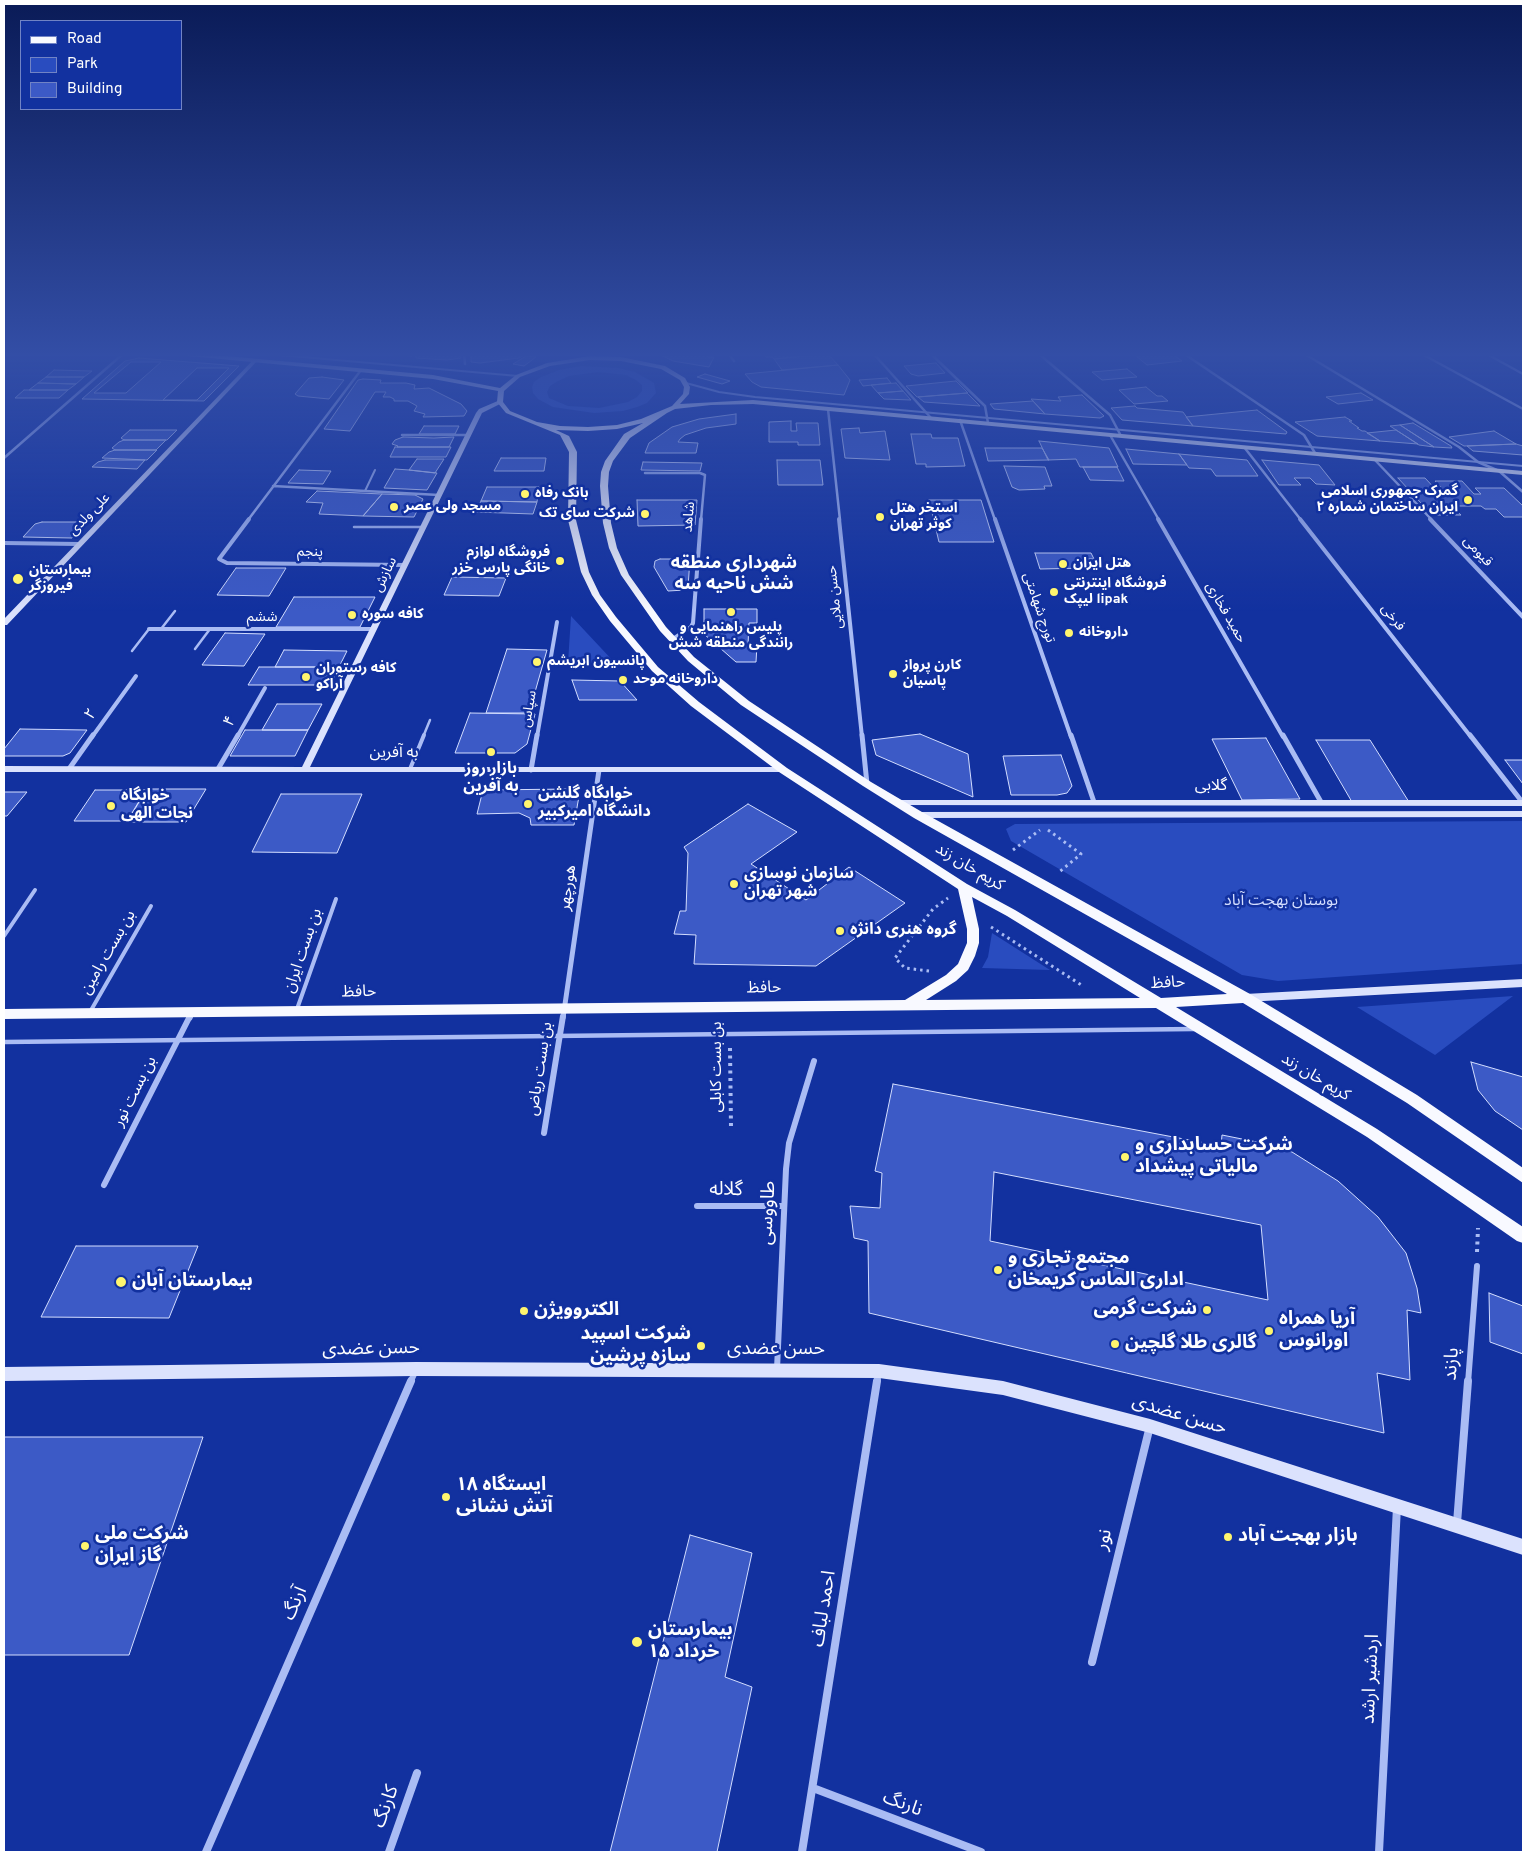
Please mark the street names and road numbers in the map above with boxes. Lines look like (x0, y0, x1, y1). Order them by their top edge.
street label: علی ولدی (66, 490, 114, 540)
street label: شاهد (680, 501, 700, 533)
street label: قیومی (1459, 533, 1495, 571)
street label: پنجم (297, 544, 323, 562)
street label: سازش (370, 555, 402, 595)
street label: حسن ملایی (824, 564, 848, 630)
street label: تورج شهامتی (1018, 571, 1058, 645)
street label: حمید فخاری (1201, 580, 1249, 646)
street label: فرخی (1376, 601, 1408, 635)
street label: ششم (247, 610, 277, 626)
street label: سپاس (518, 689, 542, 729)
street label: ۲ (82, 706, 102, 724)
street label: ۴ (220, 713, 242, 731)
street label: به آفرین (369, 744, 419, 764)
street label: گلابی (1195, 777, 1227, 797)
street label: کریم خان زند (931, 840, 1007, 896)
street label: هورچهر (556, 864, 582, 912)
street label: بن بست ایران (281, 906, 327, 996)
street label: بن بست رامین (77, 907, 141, 999)
street label: حافظ (1150, 974, 1186, 994)
street label: حافظ (747, 979, 781, 999)
street label: حافظ (342, 983, 376, 1003)
street label: بن بست ریاض (524, 1021, 558, 1117)
street label: بن بست کابلی (708, 1021, 728, 1113)
street label: کریم خان زند (1277, 1050, 1353, 1106)
street label: بن بست نور (110, 1054, 162, 1130)
street label: گلاله (709, 1179, 743, 1203)
street label: طاووسی (756, 1180, 782, 1246)
street label: حسن عضدی (322, 1338, 420, 1362)
street label: حسن عضدی (727, 1339, 825, 1361)
street label: پازند (1440, 1347, 1466, 1381)
street label: حسن عضدی (1129, 1391, 1229, 1441)
street label: نور (1091, 1527, 1119, 1553)
street label: احمد لباف (808, 1569, 842, 1649)
street label: آرنگ (279, 1584, 313, 1624)
street label: اردشیر ارشد (1358, 1634, 1386, 1724)
street label: کارنگ (369, 1783, 405, 1831)
street label: نارنگ (879, 1787, 925, 1823)

